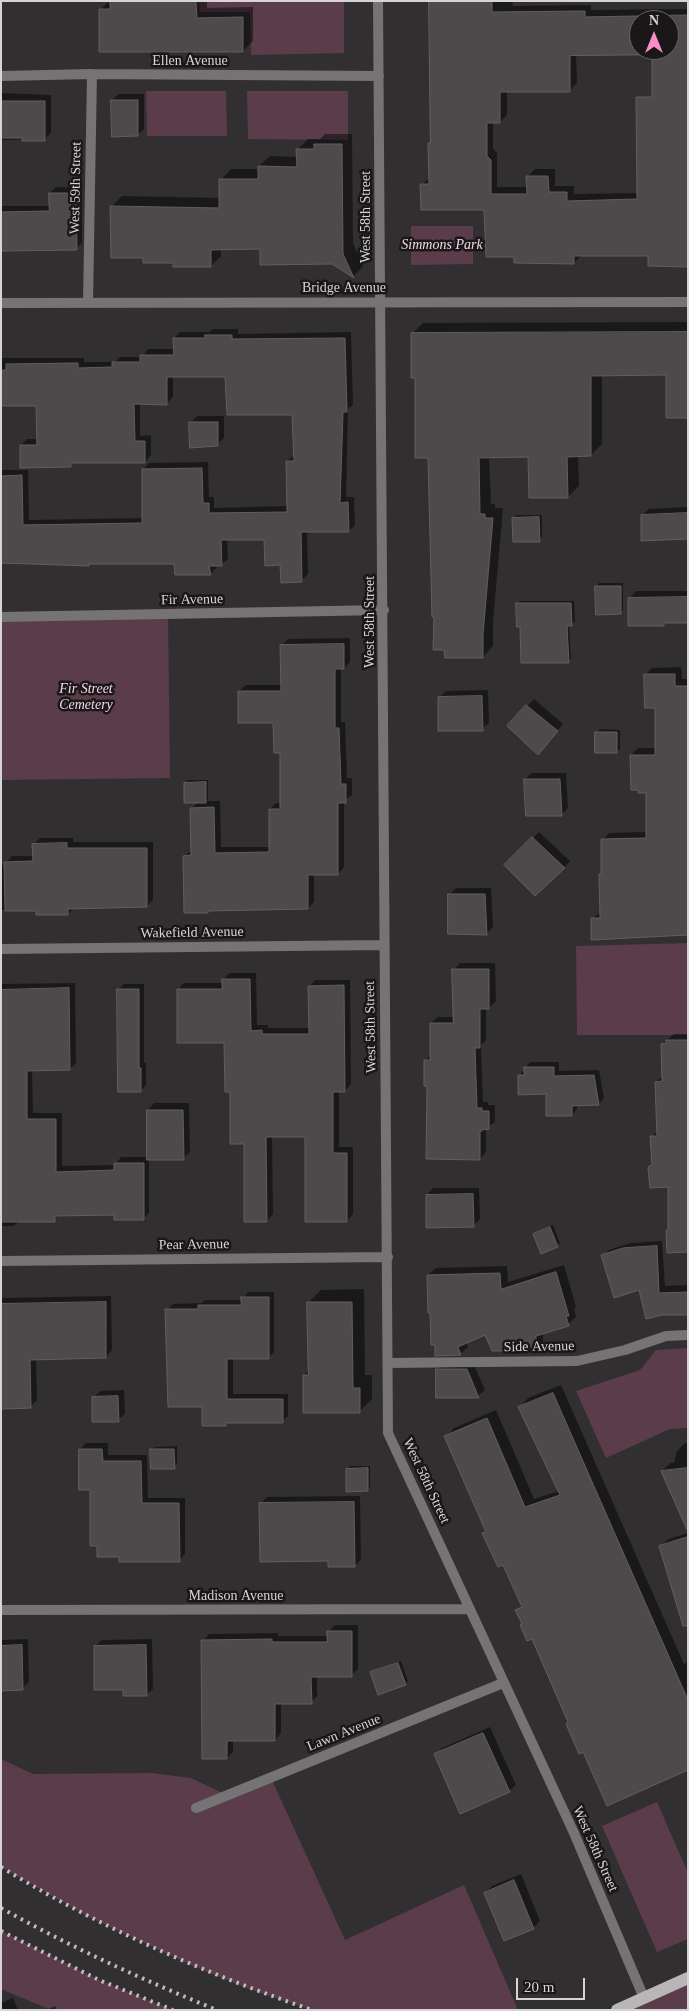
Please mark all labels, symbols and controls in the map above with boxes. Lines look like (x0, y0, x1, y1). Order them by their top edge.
north arrow (629, 10, 679, 60)
text: N (649, 13, 659, 28)
street label: Ellen Avenue (152, 53, 228, 69)
street label: West 59th Street (67, 142, 85, 234)
street label: West 58th Street (358, 171, 374, 263)
park label: Simmons Park (401, 237, 483, 253)
street label: Bridge Avenue (302, 280, 386, 296)
street label: West 58th Street (362, 576, 378, 668)
street label: Fir Avenue (161, 591, 223, 609)
park label: Fir Street Cemetery (59, 681, 113, 714)
street label: Wakefield Avenue (140, 924, 244, 942)
street label: West 58th Street (362, 981, 380, 1073)
street label: Pear Avenue (158, 1236, 230, 1254)
street label: Side Avenue (503, 1338, 575, 1356)
street label: West 58th Street (399, 1436, 453, 1526)
street label: Madison Avenue (189, 1588, 283, 1604)
street label: Lawn Avenue (305, 1711, 383, 1755)
street label: West 58th Street (569, 1803, 621, 1895)
scale bar (519, 1968, 588, 2000)
text: 20 m (524, 1979, 554, 1995)

